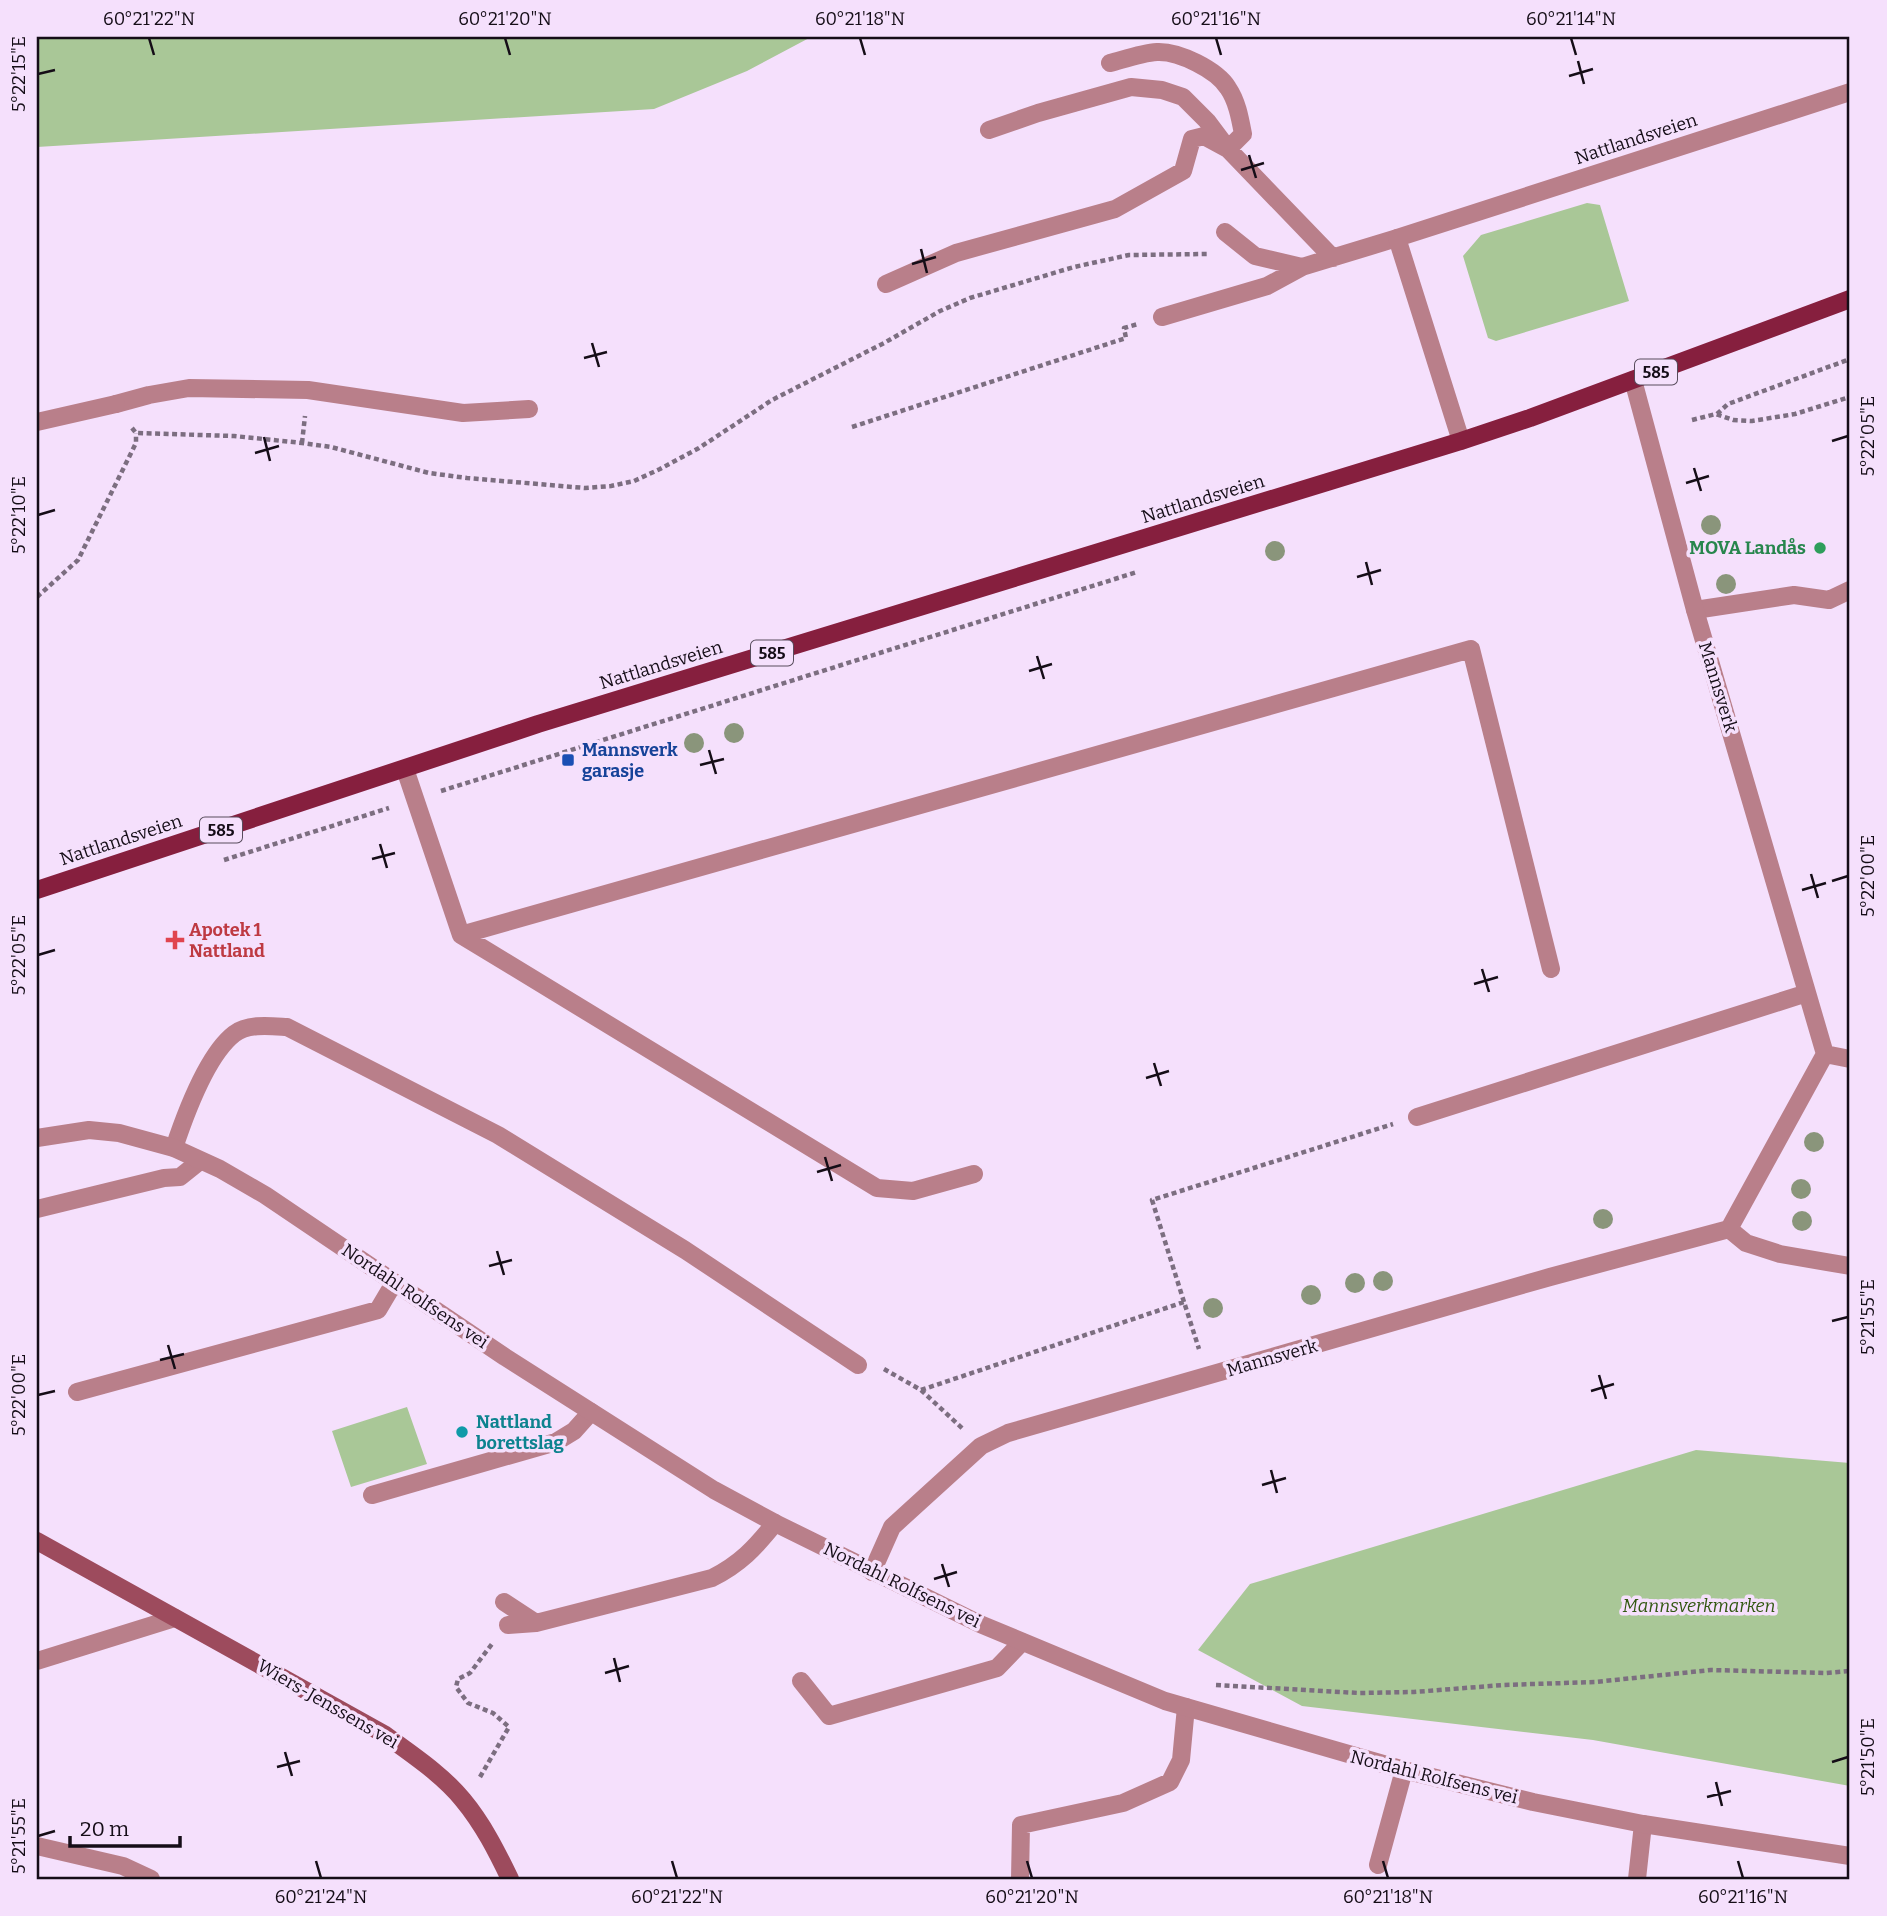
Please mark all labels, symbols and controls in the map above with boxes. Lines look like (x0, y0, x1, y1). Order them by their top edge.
text: 60°21'22"N (103, 8, 195, 30)
text: 60°21'20"N (458, 8, 552, 30)
text: 60°21'18"N (815, 8, 905, 30)
text: 60°21'16"N (1171, 8, 1261, 30)
text: 60°21'14"N (1526, 8, 1616, 30)
text: 5°22'15"E (8, 36, 30, 112)
street label: Nattlandsveien (1572, 109, 1701, 169)
road number: 585 (1635, 360, 1677, 384)
text: 5°22'05"E (1857, 396, 1879, 476)
street label: Nattlandsveien (1139, 470, 1268, 528)
text: 5°22'10"E (8, 476, 30, 554)
place label: MOVA Landås (1689, 537, 1806, 559)
marker: MOVA Landås (1812, 540, 1828, 556)
street label: Nattlandsveien (597, 636, 726, 694)
street label: Mannsverk (1694, 639, 1742, 736)
road number: 585 (751, 640, 793, 666)
place label: Mannsverk garasje (582, 739, 678, 782)
marker: Mannsverk garasje (560, 752, 576, 768)
street label: Nattlandsveien (57, 810, 186, 870)
road number: 585 (200, 818, 242, 842)
text: 5°22'00"E (1857, 835, 1879, 917)
text: 5°22'05"E (8, 915, 30, 995)
place label: Apotek 1 Nattland (189, 919, 265, 962)
marker: Apotek 1 Nattland (167, 932, 183, 948)
street label: Nordahl Rolfsens vei (338, 1239, 492, 1353)
text: 5°21'55"E (1857, 1279, 1879, 1355)
street label: Mannsverk (1224, 1334, 1321, 1381)
text: 5°22'00"E (8, 1354, 30, 1436)
place label: Nattland borettslag (476, 1411, 565, 1454)
marker: Nattland borettslag (454, 1424, 470, 1440)
street label: Nordahl Rolfsens vei (820, 1537, 984, 1633)
park label: Mannsverkmarken (1622, 1595, 1776, 1617)
street label: Wiers-Jenssens vei (253, 1655, 403, 1753)
text: 5°21'50"E (1857, 1718, 1879, 1796)
street label: Nordahl Rolfsens vei (1348, 1746, 1520, 1808)
text: 5°21'55"E (8, 1798, 30, 1874)
scale bar (70, 1804, 180, 1848)
text: 20 m (80, 1816, 129, 1842)
text: 60°21'24"N (275, 1886, 367, 1908)
text: 60°21'22"N (631, 1886, 723, 1908)
text: 60°21'20"N (985, 1886, 1079, 1908)
text: 60°21'18"N (1343, 1886, 1433, 1908)
text: 60°21'16"N (1698, 1886, 1788, 1908)

